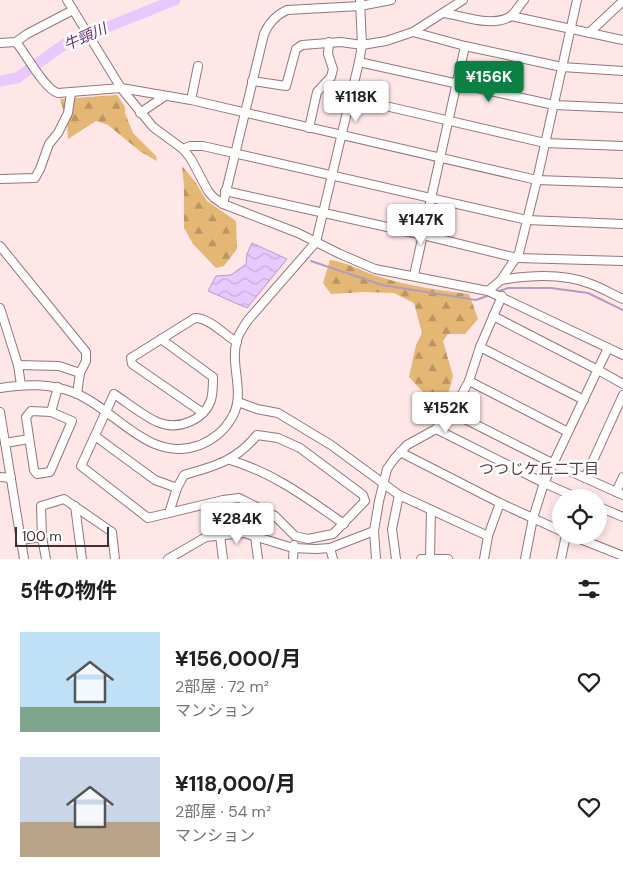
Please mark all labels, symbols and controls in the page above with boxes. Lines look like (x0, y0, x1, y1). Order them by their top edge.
water label: 牛頸川 (60, 18, 111, 55)
pin: ¥156K (454, 61, 524, 103)
text: ¥156K (466, 66, 512, 87)
pin: ¥118K (321, 80, 391, 123)
text: ¥118K (335, 86, 377, 107)
pin: ¥147K (386, 204, 456, 246)
text: ¥147K (398, 209, 444, 230)
pin: ¥152K (411, 392, 481, 434)
text: ¥152K (423, 397, 469, 418)
district label: つつじケ丘二丁目 (479, 459, 599, 479)
map controls (552, 489, 607, 544)
button: locate (552, 489, 607, 544)
pin: ¥284K (202, 502, 272, 545)
text: ¥284K (212, 508, 262, 529)
scale bar (15, 524, 109, 547)
text: 100 m (22, 527, 62, 545)
icon: filters (575, 575, 603, 603)
text: 5件の物件 (20, 577, 117, 605)
text: ¥156,000/月 (175, 645, 301, 673)
icon: home (60, 652, 120, 712)
icon: heart (575, 668, 603, 696)
text: 2部屋 · 72 m² (175, 676, 269, 697)
text: マンション (175, 700, 255, 721)
text: ¥118,000/月 (175, 770, 296, 798)
icon: home (60, 777, 120, 837)
icon: heart (575, 793, 603, 821)
text: 2部屋 · 54 m² (175, 801, 271, 822)
text: マンション (175, 825, 255, 846)

